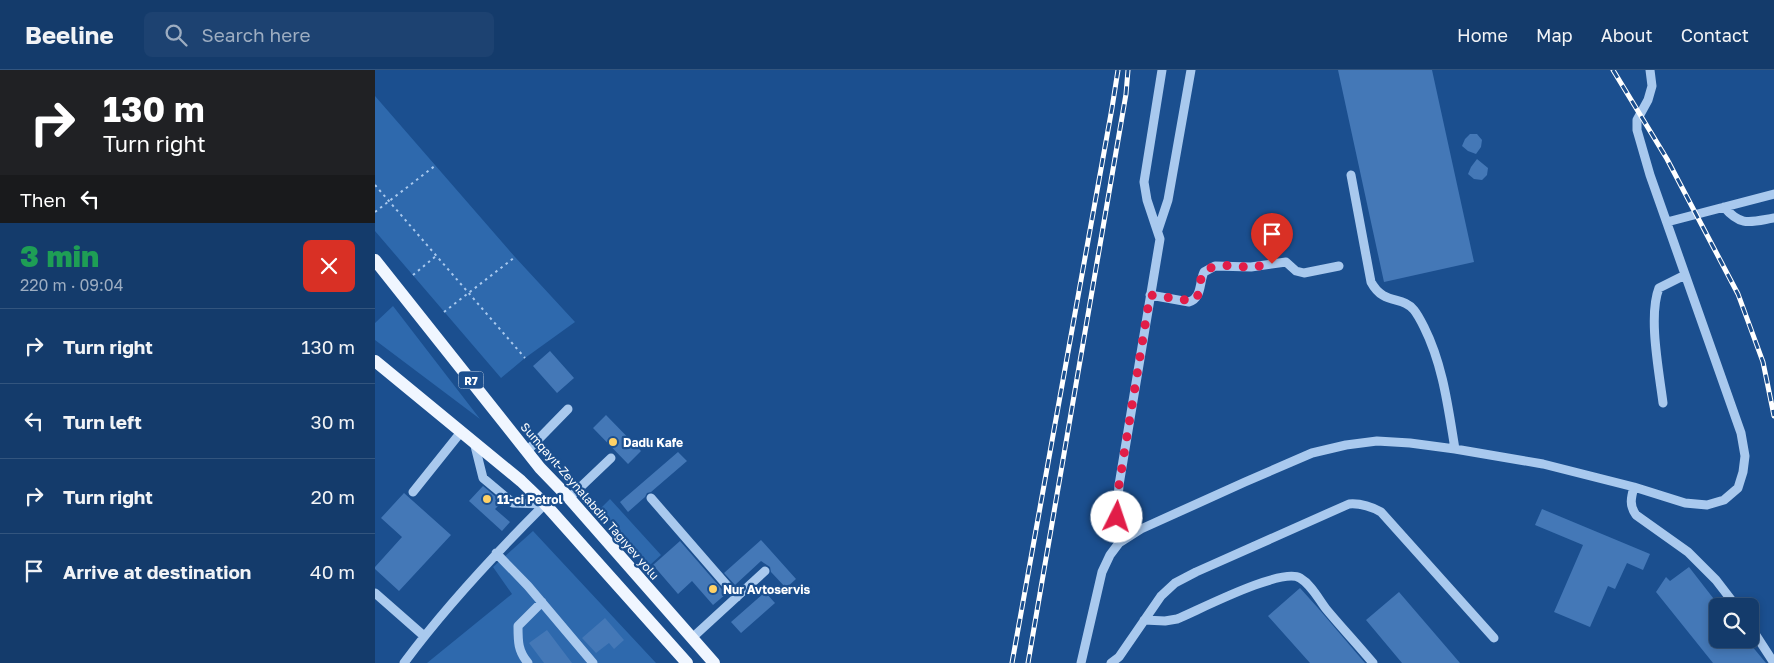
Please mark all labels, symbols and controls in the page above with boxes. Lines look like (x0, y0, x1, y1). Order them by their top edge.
search box (144, 12, 494, 57)
text: Beeline (25, 20, 114, 49)
icon: search (162, 21, 190, 49)
text: Search here (202, 23, 310, 46)
text: Home (1457, 24, 1508, 46)
text: Map (1536, 24, 1573, 46)
text: About (1601, 24, 1653, 46)
text: Contact (1681, 24, 1749, 46)
text: 130 m (103, 88, 205, 130)
icon: right (20, 90, 85, 155)
text: Turn right (103, 130, 206, 157)
icon: left (76, 185, 104, 213)
text: Then (20, 188, 66, 211)
pin (1251, 213, 1293, 264)
icon: arrive (1258, 220, 1286, 248)
text: 3 min (20, 238, 99, 274)
button: close (303, 240, 355, 292)
text: 220 m · 09:04 (20, 275, 124, 295)
icon: right (20, 332, 48, 360)
text: Turn right (63, 335, 153, 358)
text: 130 m (301, 335, 355, 358)
road number: R7 (459, 372, 483, 388)
icon: left (20, 407, 48, 435)
text: Turn left (63, 410, 142, 433)
text: 30 m (311, 410, 355, 433)
street label: Sumqayıt-Zeynalabdin Tağıyev yolu (518, 419, 662, 583)
place label: Dadlı Kafe (623, 435, 683, 450)
marker: Dadlı Kafe (607, 436, 619, 448)
icon: right (20, 482, 48, 510)
text: Turn right (63, 485, 153, 508)
text: 20 m (311, 485, 355, 508)
position arrow (1090, 490, 1142, 542)
place label: 11-ci Petrol (497, 492, 563, 507)
marker: 11-ci Petrol (481, 493, 493, 505)
icon: arrive (20, 557, 48, 585)
text: Arrive at destination (63, 560, 251, 583)
text: 40 m (310, 560, 355, 583)
place label: Nur Avtoservis (723, 582, 811, 597)
marker: Nur Avtoservis (707, 583, 719, 595)
map controls (1709, 598, 1759, 648)
button: search (1709, 598, 1759, 648)

